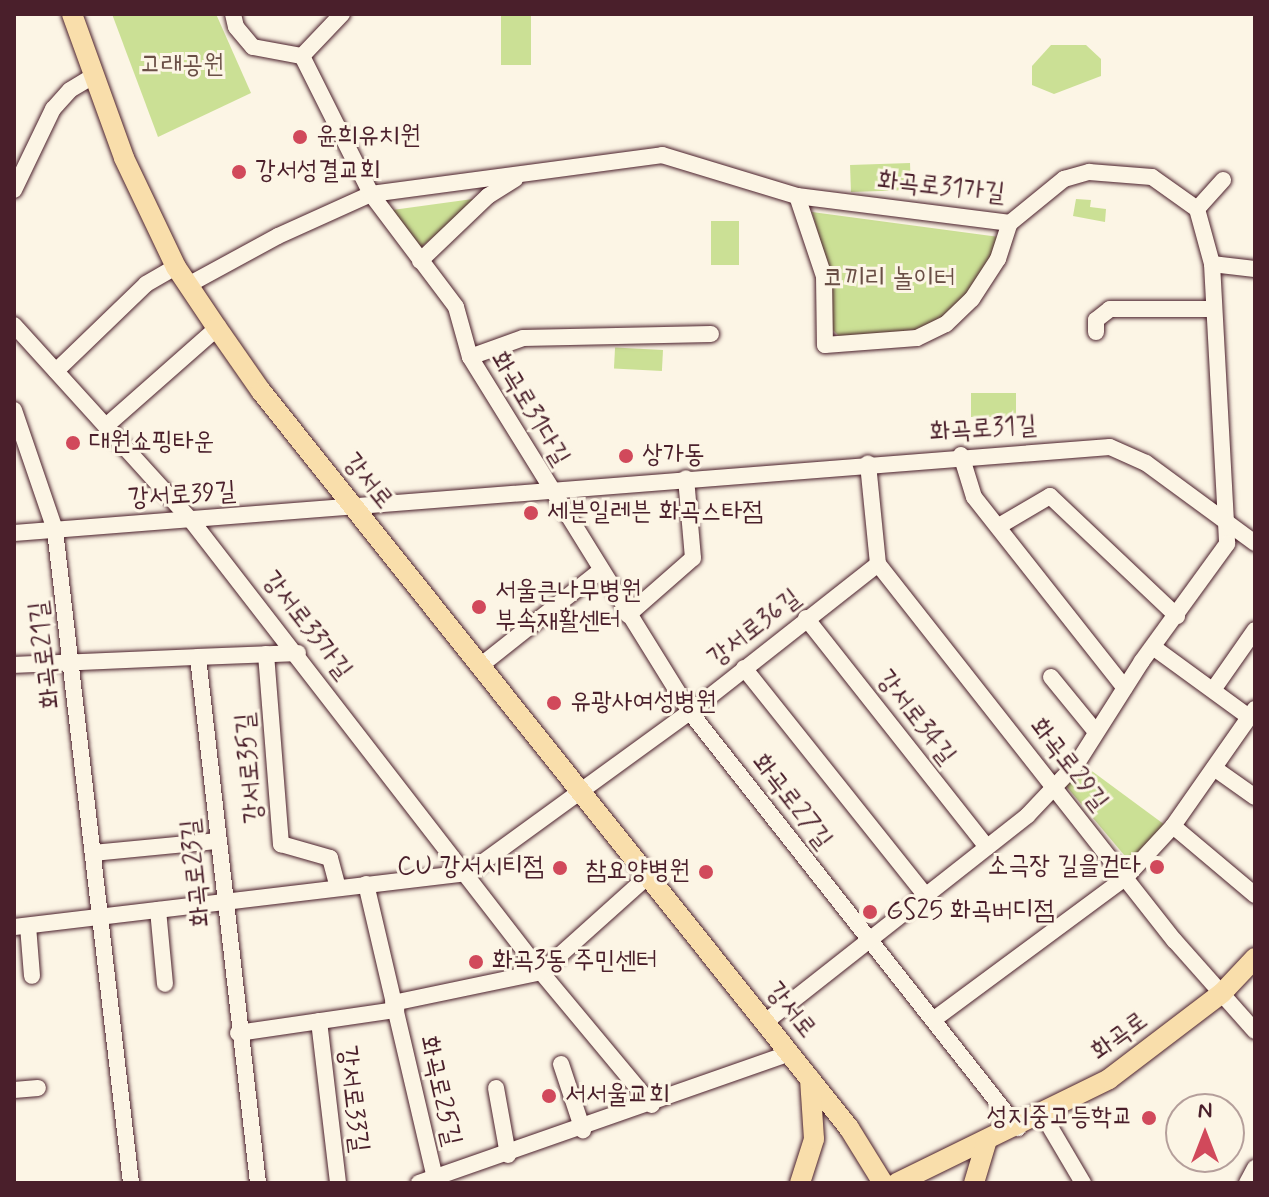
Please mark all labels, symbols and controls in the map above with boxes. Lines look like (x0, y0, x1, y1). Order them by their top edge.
park label: 고래공원 (140, 50, 224, 82)
place label: 윤희유치원 (316, 121, 421, 153)
marker: 윤희유치원 (291, 128, 309, 146)
place label: 강서성결교회 (255, 156, 381, 188)
marker: 강서성결교회 (230, 163, 248, 181)
street label: 화곡로31가길 (876, 166, 1006, 210)
park label: 코끼리 놀이터 (823, 264, 955, 296)
street label: 화곡로31다길 (483, 346, 575, 472)
street label: 화곡로31길 (929, 411, 1037, 449)
place label: 대원쇼핑타운 (89, 427, 215, 459)
marker: 대원쇼핑타운 (64, 434, 82, 452)
place label: 상가동 (642, 440, 705, 472)
marker: 상가동 (617, 447, 635, 465)
street label: 강서로 (335, 448, 399, 516)
street label: 강서로39길 (127, 477, 237, 515)
place label: 세븐일레븐 화곡스타점 (547, 497, 763, 529)
marker: 세븐일레븐 화곡스타점 (522, 504, 540, 522)
street label: 강서로33가길 (254, 566, 358, 686)
place label: 서울큰나무병원 부속재활센터 (495, 576, 641, 638)
street label: 강서로36길 (703, 583, 807, 675)
marker: 서울큰나무병원 부속재활센터 (470, 598, 488, 616)
street label: 화곡로21길 (24, 599, 68, 711)
street label: 강서로34길 (869, 665, 961, 771)
place label: 유광사여성병원 (570, 687, 716, 719)
marker: 유광사여성병원 (545, 694, 563, 712)
street label: 강서로35길 (231, 711, 271, 825)
street label: 화곡로29길 (1022, 712, 1114, 818)
street label: 화곡로27길 (744, 748, 838, 856)
street label: 화곡로23길 (176, 818, 218, 928)
place label: 소극장 길을걷다 (988, 851, 1141, 883)
place label: CU 강서시티점 (397, 852, 544, 884)
place label: 참요양병원 (585, 856, 690, 888)
marker: 소극장 길을걷다 (1148, 858, 1166, 876)
marker: CU 강서시티점 (551, 859, 569, 877)
marker: 참요양병원 (697, 863, 715, 881)
place label: GS25 화곡버디점 (886, 896, 1055, 928)
marker: GS25 화곡버디점 (861, 903, 879, 921)
place label: 화곡3동 주민센터 (492, 946, 657, 978)
marker: 화곡3동 주민센터 (467, 953, 485, 971)
street label: 강서로 (758, 977, 822, 1045)
street label: 화곡로 (1085, 1006, 1155, 1068)
street label: 화곡로25길 (411, 1033, 467, 1149)
street label: 강서로33길 (330, 1044, 374, 1154)
place label: 서서울교회 (565, 1080, 670, 1112)
marker: 서서울교회 (540, 1087, 558, 1105)
north arrow (1165, 1093, 1245, 1173)
text: N (1198, 1097, 1212, 1125)
place label: 성지중고등학교 (987, 1102, 1133, 1134)
marker: 성지중고등학교 (1140, 1109, 1158, 1127)

